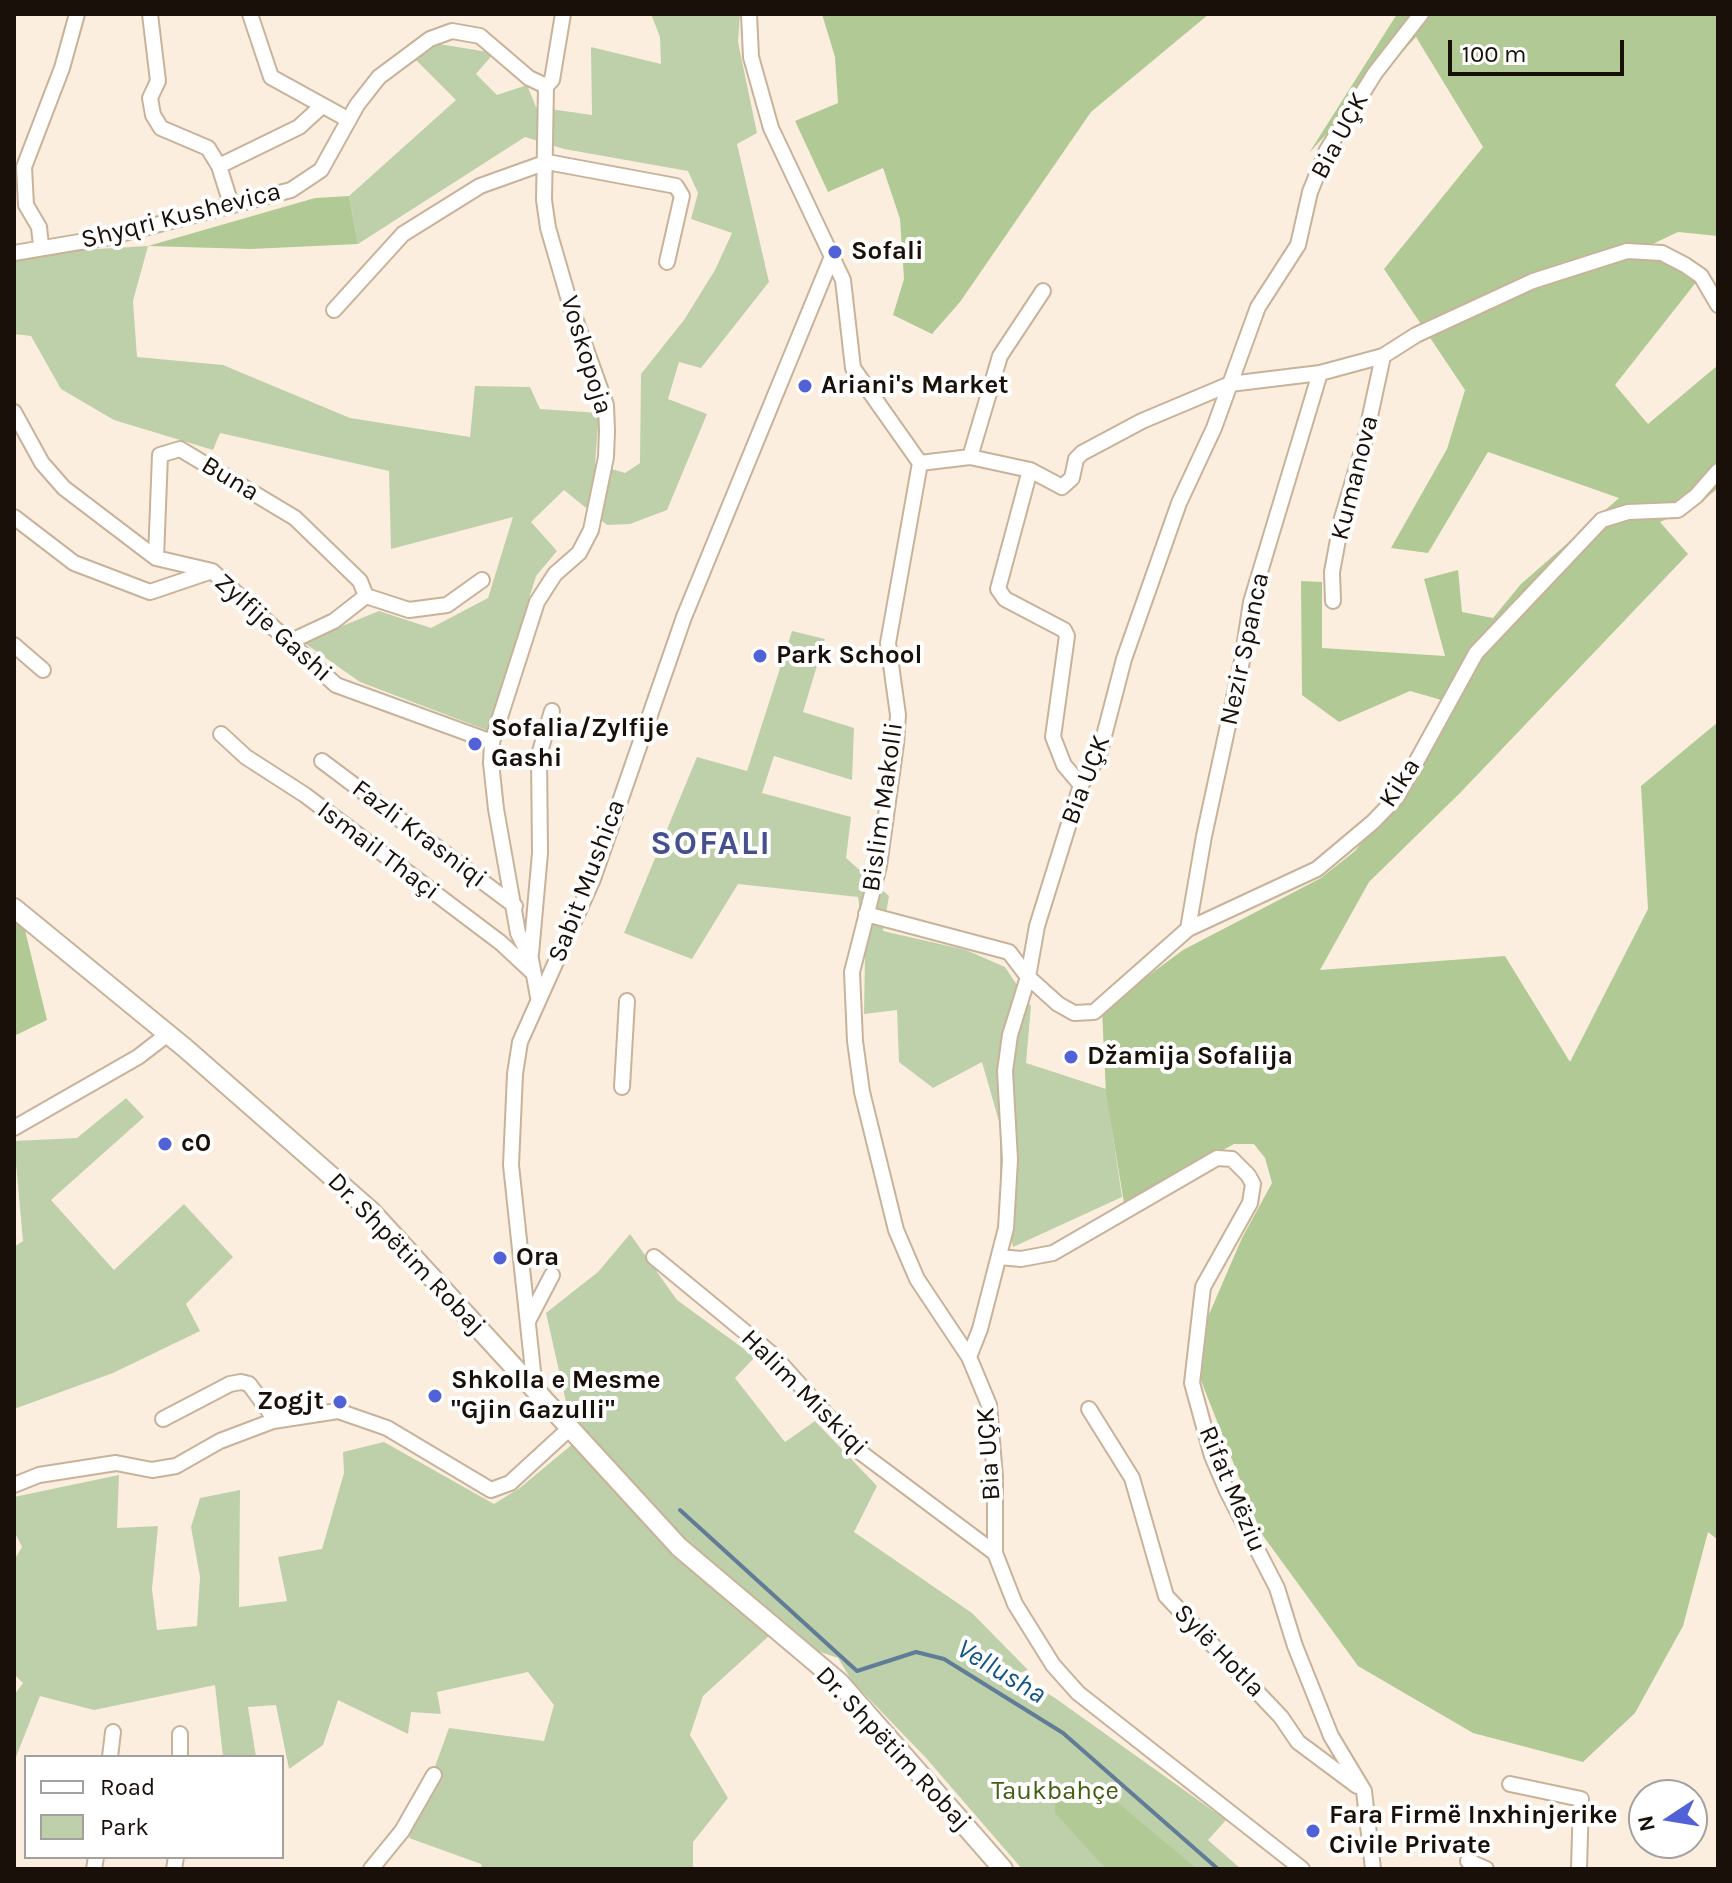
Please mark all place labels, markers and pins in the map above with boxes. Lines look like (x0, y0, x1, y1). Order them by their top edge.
place label: Sofali (851, 236, 924, 268)
marker: Sofali (826, 243, 844, 261)
place label: Ariani's Market (821, 370, 1008, 402)
marker: Ariani's Market (796, 377, 814, 395)
place label: Park School (776, 640, 922, 672)
marker: Park School (751, 647, 769, 665)
place label: Sofalia/Zylfije Gashi (491, 713, 669, 774)
marker: Sofalia/Zylfije Gashi (466, 735, 484, 753)
place label: Džamija Sofalija (1087, 1041, 1293, 1073)
marker: Džamija Sofalija (1062, 1048, 1080, 1066)
place label: c0 (181, 1128, 211, 1160)
marker: c0 (156, 1135, 174, 1153)
place label: Ora (516, 1242, 559, 1274)
marker: Ora (491, 1249, 509, 1267)
place label: Shkolla e Mesme "Gjin Gazulli" (451, 1365, 661, 1426)
place label: Zogjt (257, 1386, 324, 1418)
marker: Shkolla e Mesme "Gjin Gazulli" (426, 1387, 444, 1405)
marker: Zogjt (331, 1393, 349, 1411)
place label: Fara Firmë Inxhinjerike Civile Private (1329, 1800, 1618, 1862)
marker: Fara Firmë Inxhinjerike Civile Private (1304, 1822, 1322, 1840)

